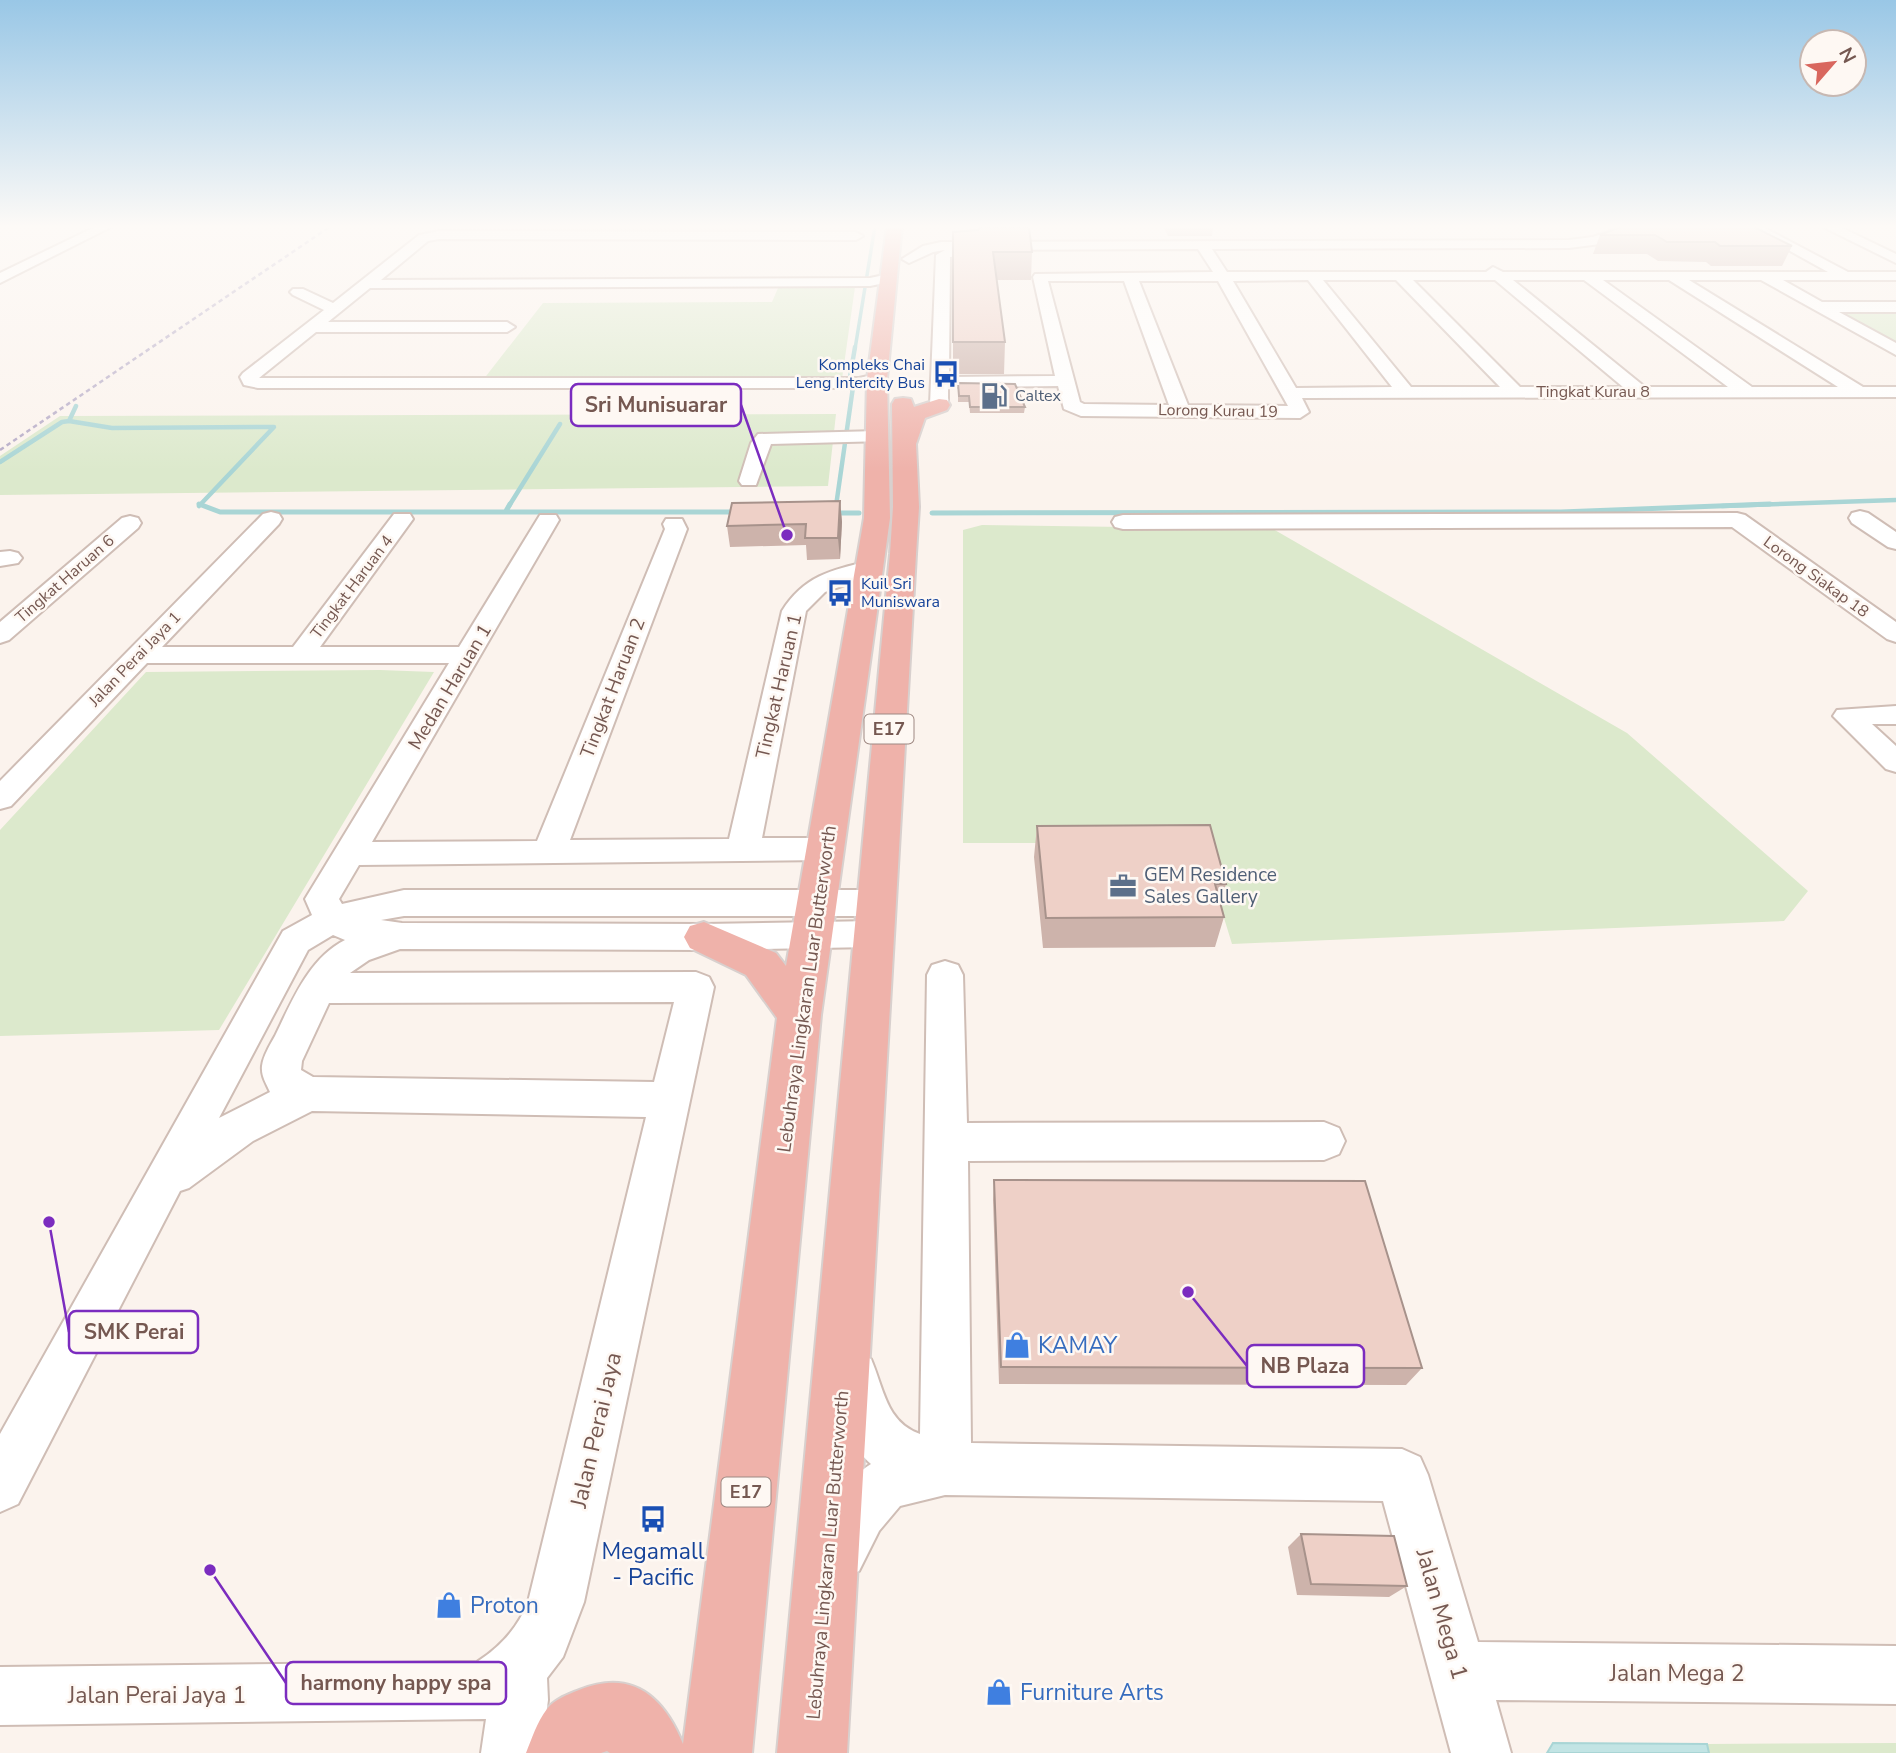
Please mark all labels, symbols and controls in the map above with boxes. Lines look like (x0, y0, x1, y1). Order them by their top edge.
north arrow (1798, 28, 1868, 98)
text: N (1832, 43, 1862, 68)
place label: Kompleks Chai Leng Intercity Bus (796, 354, 925, 394)
bus stop icon: Kompleks Chai Leng Intercity Bus (931, 359, 961, 389)
fuel station icon: Caltex (979, 381, 1009, 411)
street label: Tingkat Kurau 8 (1536, 381, 1650, 403)
callout: Sri Munisuarar (571, 384, 741, 426)
place label: Caltex (1015, 385, 1062, 407)
text: Sri Munisuarar (585, 391, 728, 419)
street label: Lorong Kurau 19 (1158, 399, 1278, 423)
street label: Tingkat Haruan 6 (11, 530, 119, 628)
street label: Tingkat Haruan 4 (306, 530, 399, 643)
street label: Lorong Siakap 18 (1759, 531, 1873, 623)
place label: Kuil Sri Muniswara (861, 573, 940, 613)
bus stop icon: Kuil Sri Muniswara (825, 578, 855, 608)
street label: Jalan Perai Jaya 1 (83, 607, 186, 712)
street label: Tingkat Haruan 1 (750, 611, 808, 761)
street label: Tingkat Haruan 2 (574, 614, 652, 762)
street label: Medan Haruan 1 (402, 619, 498, 755)
road number: E17 (864, 714, 914, 744)
street label: Lebuhraya Lingkaran Luar Butterworth (771, 824, 843, 1154)
place label: GEM Residence Sales Gallery (1144, 862, 1277, 910)
office icon: GEM Residence Sales Gallery (1108, 871, 1138, 901)
callout: SMK Perai (69, 1311, 198, 1353)
text: SMK Perai (84, 1318, 184, 1346)
shop icon: KAMAY (1002, 1330, 1032, 1360)
place label: KAMAY (1038, 1330, 1117, 1361)
callout: NB Plaza (1247, 1345, 1364, 1387)
street label: Jalan Perai Jaya (563, 1349, 629, 1512)
text: NB Plaza (1260, 1352, 1350, 1380)
street label: Lebuhraya Lingkaran Luar Butterworth (801, 1389, 855, 1721)
road number: E17 (722, 1478, 770, 1506)
bus stop icon: Megamall - Pacific (638, 1504, 668, 1534)
place label: Megamall - Pacific (601, 1536, 705, 1593)
street label: Jalan Mega 1 (1408, 1544, 1475, 1683)
shop icon: Proton (434, 1590, 464, 1620)
place label: Proton (470, 1590, 539, 1621)
street label: Jalan Mega 2 (1609, 1658, 1744, 1689)
callout: harmony happy spa (286, 1662, 506, 1704)
text: harmony happy spa (300, 1669, 492, 1697)
shop icon: Furniture Arts (984, 1677, 1014, 1707)
place label: Furniture Arts (1020, 1677, 1164, 1708)
street label: Jalan Perai Jaya 1 (67, 1680, 246, 1711)

